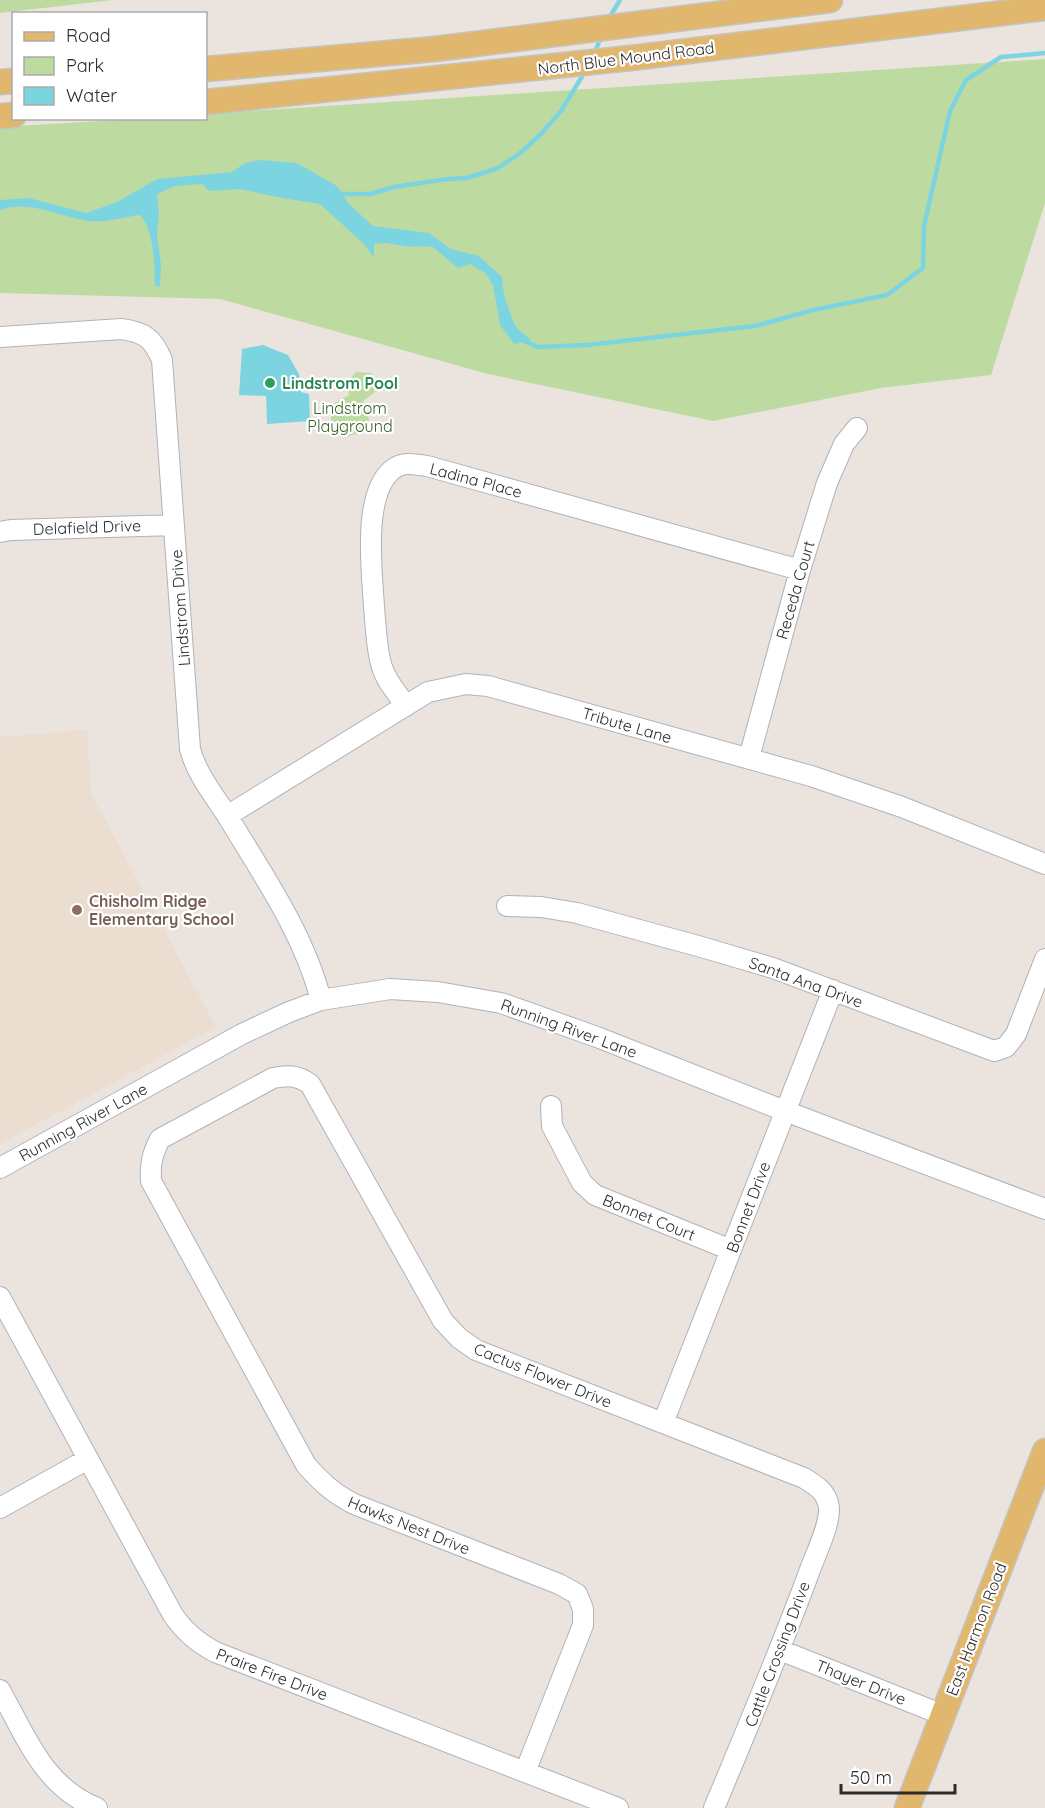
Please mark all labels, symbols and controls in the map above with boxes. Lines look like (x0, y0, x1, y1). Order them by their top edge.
legend (12, 12, 207, 120)
text: Road (66, 24, 111, 47)
street label: North Blue Mound Road (537, 37, 715, 79)
text: Park (66, 54, 104, 77)
text: Water (66, 84, 117, 107)
place label: Lindstrom Pool (282, 373, 398, 393)
marker: Lindstrom Pool (263, 376, 277, 390)
park label: Lindstrom Playground (307, 398, 393, 436)
street label: Ladina Place (428, 458, 524, 502)
street label: Delafield Drive (33, 515, 141, 539)
street label: Receda Court (771, 538, 819, 642)
street label: Lindstrom Drive (166, 549, 194, 667)
street label: Tribute Lane (580, 703, 674, 747)
place label: Chisholm Ridge Elementary School (89, 891, 234, 929)
marker: Chisholm Ridge Elementary School (70, 903, 84, 917)
street label: Santa Ana Drive (746, 952, 866, 1012)
street label: Running River Lane (498, 994, 640, 1062)
street label: Running River Lane (15, 1078, 151, 1166)
street label: Bonnet Drive (721, 1159, 775, 1255)
street label: Bonnet Court (600, 1189, 698, 1245)
street label: Cactus Flower Drive (471, 1338, 615, 1412)
street label: Hawks Nest Drive (345, 1491, 473, 1559)
street label: East Harmon Road (941, 1560, 1011, 1698)
street label: Cattle Crossing Drive (740, 1578, 814, 1730)
street label: Praire Fire Drive (213, 1644, 331, 1704)
street label: Thayer Drive (813, 1655, 909, 1709)
scale bar (841, 1757, 955, 1795)
text: 50 m (850, 1766, 892, 1789)

